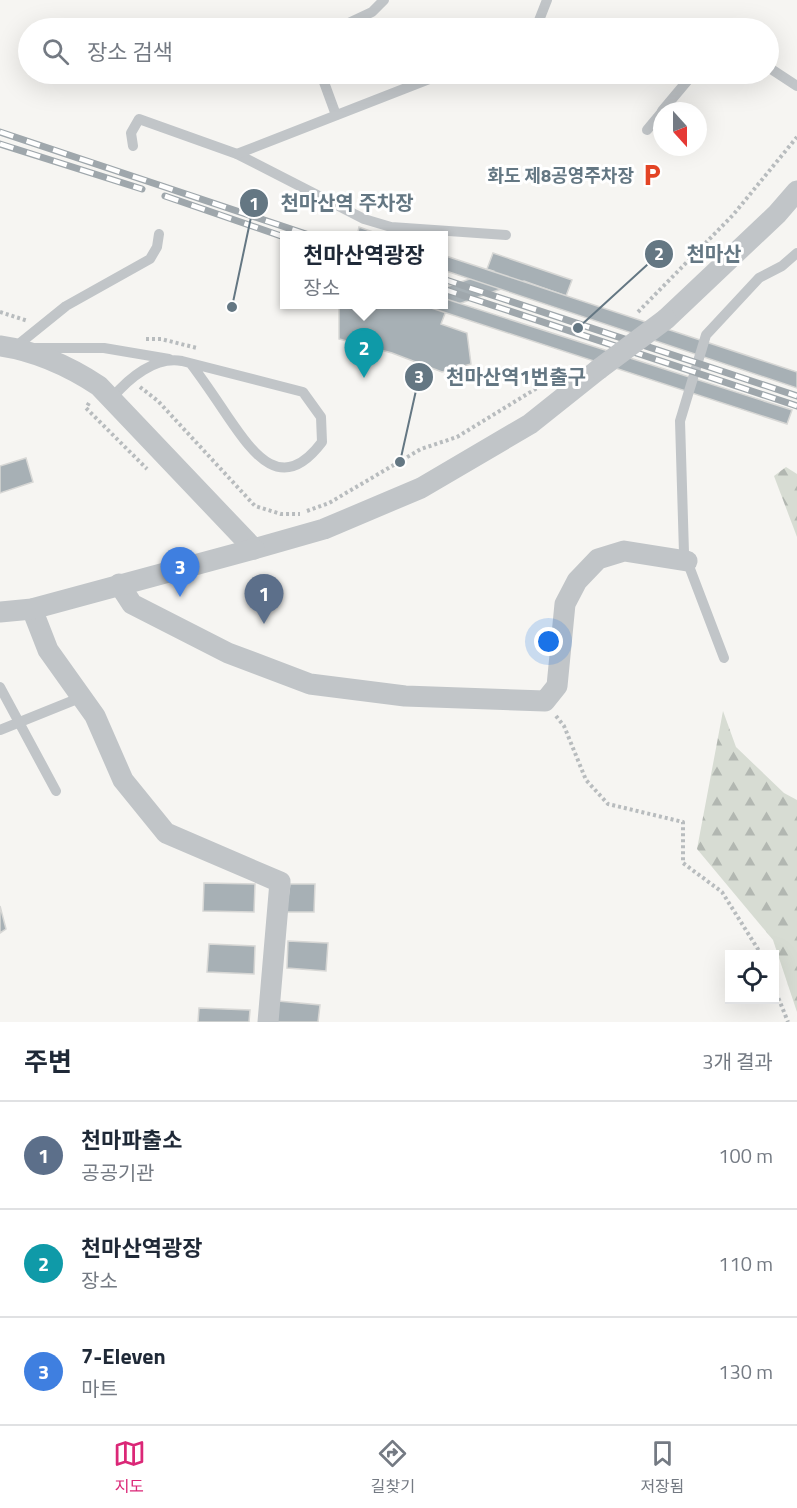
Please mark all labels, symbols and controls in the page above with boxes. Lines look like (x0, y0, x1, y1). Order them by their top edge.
search box (18, 18, 779, 84)
icon: search (39, 35, 72, 68)
text: 장소 검색 (87, 35, 173, 69)
north arrow (653, 102, 707, 156)
place label: 화도 제8공영주차장 (487, 162, 634, 189)
parking icon: 화도 제8공영주차장 (639, 162, 665, 188)
callout: 천마산역 주차장 (239, 184, 426, 222)
text: 천마산역 주차장 (280, 187, 414, 218)
text: 1 (249, 190, 259, 217)
popup (280, 231, 448, 309)
callout: 천마산 (644, 235, 753, 273)
text: 천마산역광장 (303, 238, 425, 272)
text: 천마산 (686, 238, 742, 269)
text: 2 (654, 240, 664, 267)
text: 장소 (303, 272, 340, 303)
pin: 2 (344, 328, 384, 378)
callout: 천마산역1번출구 (404, 358, 598, 396)
text: 천마산역1번출구 (446, 361, 586, 392)
text: 3 (414, 363, 424, 390)
pin: 3 (160, 548, 200, 597)
pin: 1 (244, 574, 284, 624)
your location (534, 627, 563, 656)
map controls (725, 950, 779, 1004)
button: locate (725, 950, 779, 1004)
text: 주변 (24, 1042, 72, 1081)
text: 3개 결과 (702, 1046, 773, 1077)
text: 천마파출소 (81, 1123, 182, 1157)
text: 1 (38, 1140, 49, 1171)
text: 100 m (718, 1140, 773, 1171)
text: 공공기관 (81, 1157, 155, 1188)
text: 천마산역광장 (81, 1231, 202, 1265)
text: 2 (38, 1248, 49, 1279)
text: 110 m (718, 1248, 773, 1279)
text: 장소 (81, 1265, 118, 1296)
text: 7-Eleven (81, 1339, 166, 1373)
text: 3 (38, 1356, 49, 1387)
text: 130 m (718, 1356, 773, 1387)
text: 마트 (81, 1373, 118, 1404)
tab: 지도 (113, 1437, 146, 1498)
tab: 길찾기 (371, 1437, 415, 1498)
tab: 저장됨 (640, 1437, 684, 1498)

